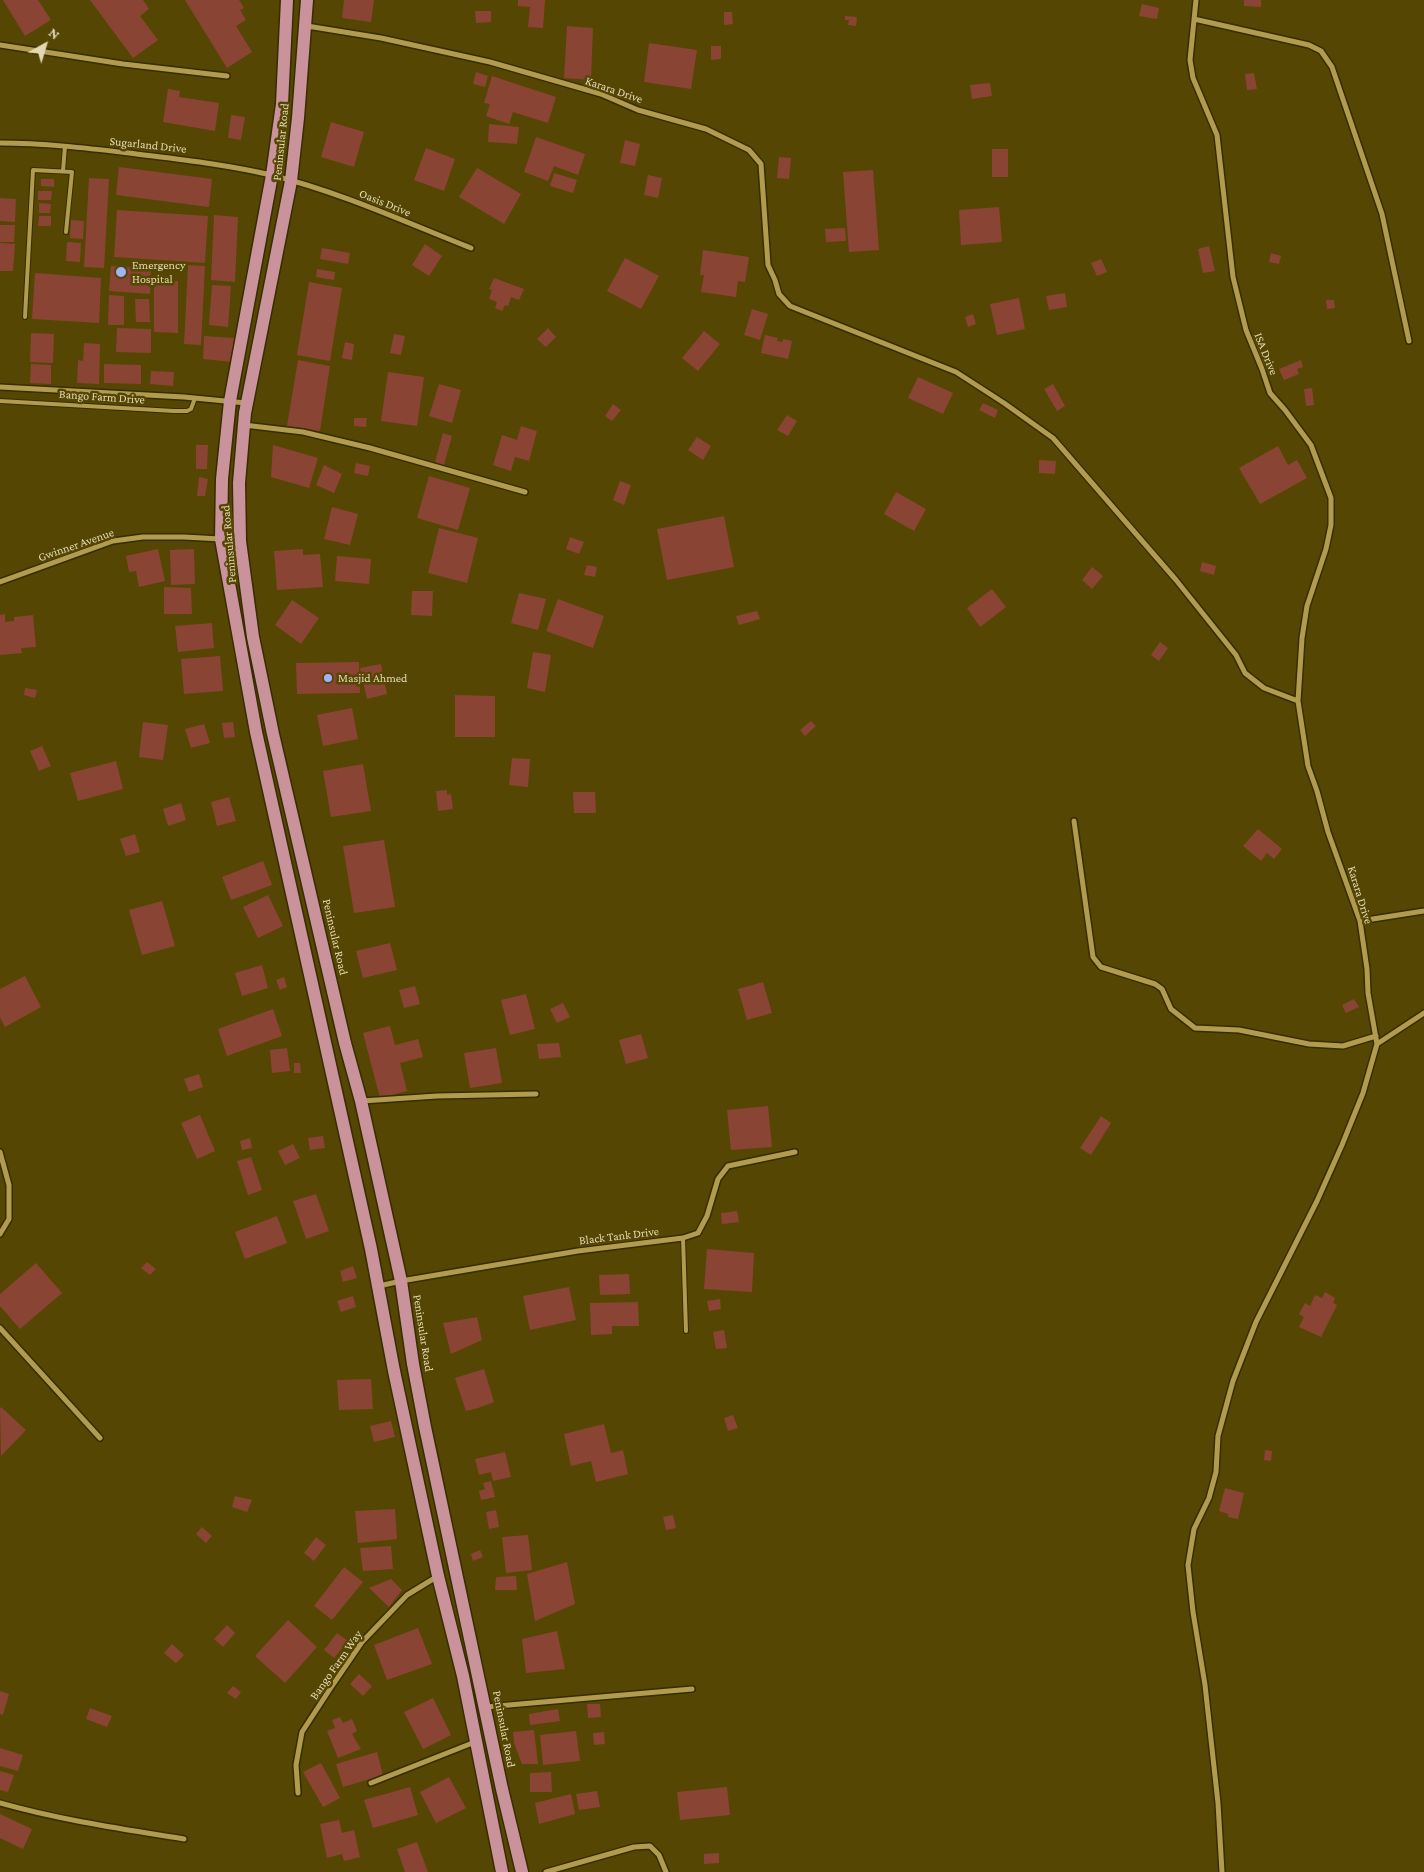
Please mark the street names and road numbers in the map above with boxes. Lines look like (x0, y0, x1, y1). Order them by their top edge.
street label: Karara Drive (583, 73, 645, 107)
street label: Peninsular Road (270, 103, 292, 181)
street label: Sugarland Drive (109, 134, 187, 156)
street label: Oasis Drive (357, 186, 413, 220)
street label: ISA Drive (1251, 331, 1281, 377)
street label: Bango Farm Drive (59, 387, 145, 407)
street label: Peninsular Road (218, 505, 240, 583)
street label: Gwinner Avenue (36, 525, 116, 565)
street label: Karara Drive (1344, 864, 1376, 926)
street label: Peninsular Road (319, 898, 351, 976)
street label: Black Tank Drive (578, 1224, 660, 1248)
street label: Peninsular Road (410, 1293, 436, 1373)
street label: Bango Farm Way (307, 1628, 365, 1702)
street label: Peninsular Road (490, 1689, 518, 1769)

